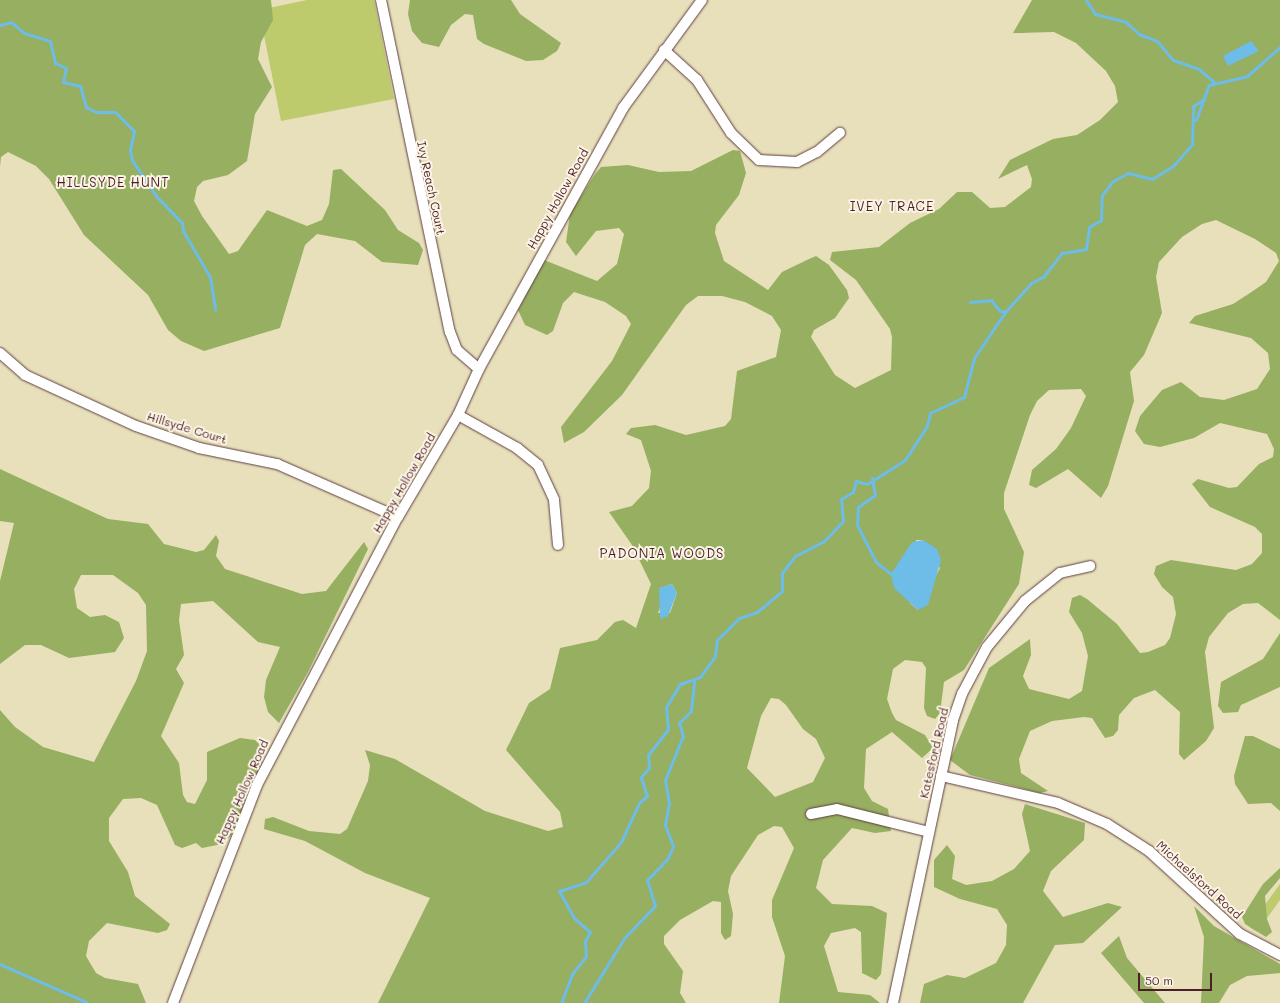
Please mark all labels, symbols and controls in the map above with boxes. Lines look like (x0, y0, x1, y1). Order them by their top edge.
street label: Ivy Reach Court (414, 140, 448, 236)
street label: Happy Hollow Road (524, 146, 592, 252)
district label: HILLSYDE HUNT (57, 174, 169, 190)
district label: IVEY TRACE (850, 198, 934, 214)
street label: Hillsyde Court (145, 409, 229, 447)
street label: Happy Hollow Road (370, 431, 438, 535)
district label: PADONIA WOODS (600, 545, 724, 561)
street label: Katesford Road (917, 706, 951, 800)
street label: Happy Hollow Road (212, 738, 272, 846)
street label: Michaelsford Road (1153, 838, 1245, 922)
scale bar (1140, 965, 1214, 991)
text: 50 m (1145, 972, 1173, 988)

